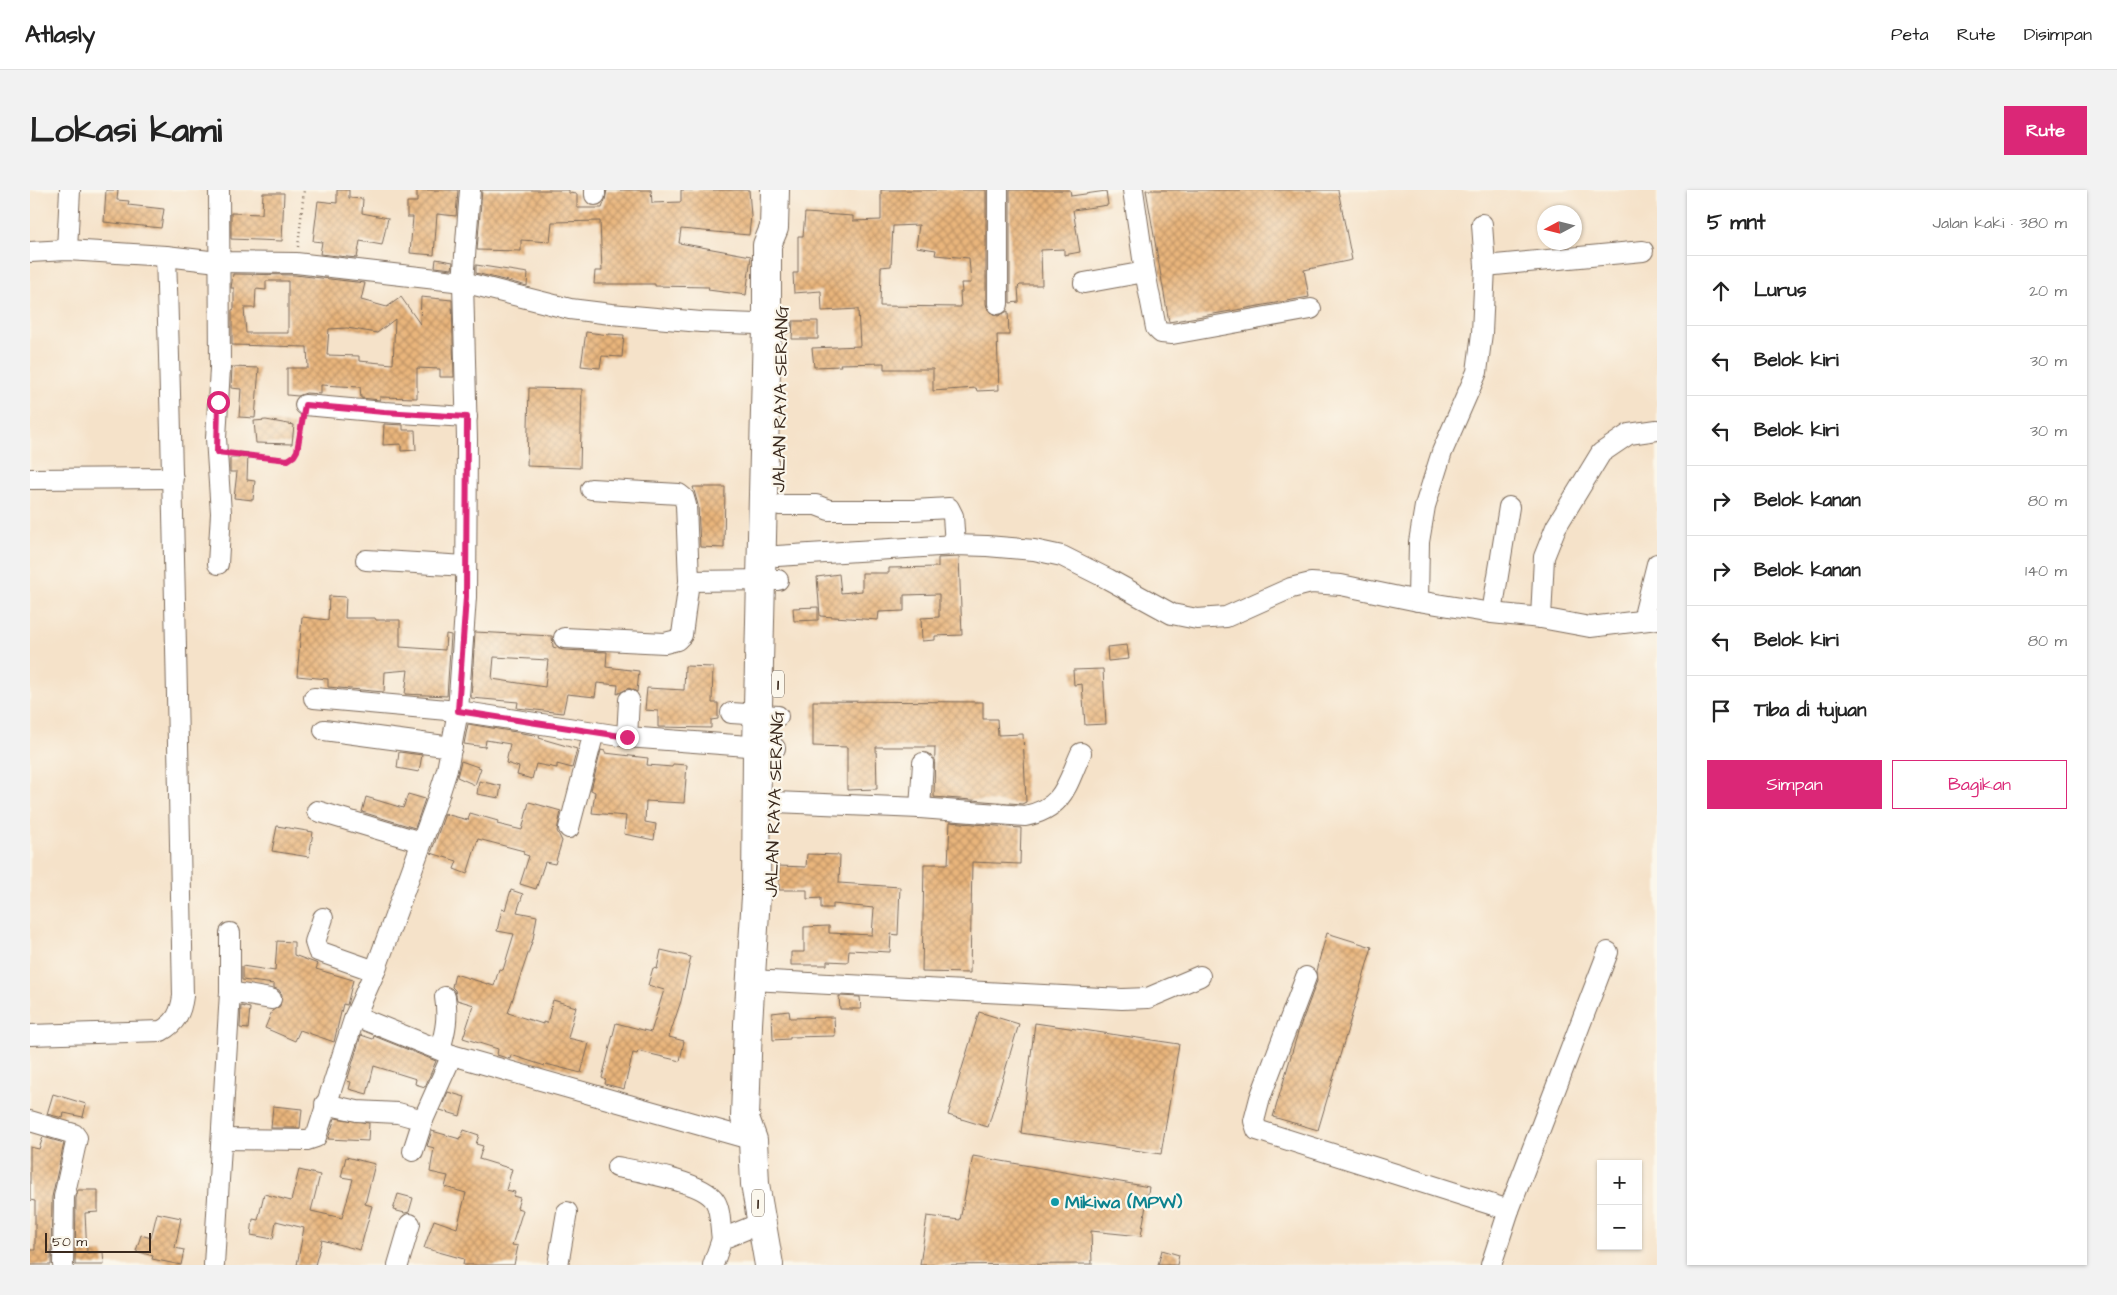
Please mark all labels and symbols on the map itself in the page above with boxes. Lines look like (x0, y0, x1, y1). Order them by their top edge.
north arrow (1537, 205, 1582, 250)
street label: JALAN RAYA SERANG (766, 305, 795, 493)
route start (207, 391, 230, 414)
road number: 1 (772, 670, 784, 698)
street label: JALAN RAYA SERANG (759, 710, 790, 898)
route end (616, 726, 639, 749)
road number: 1 (752, 1190, 764, 1216)
place label: Mikiwa (MPW) (1065, 1190, 1183, 1215)
marker: Mikiwa (MPW) (1049, 1196, 1061, 1208)
scale bar (45, 1230, 151, 1253)

